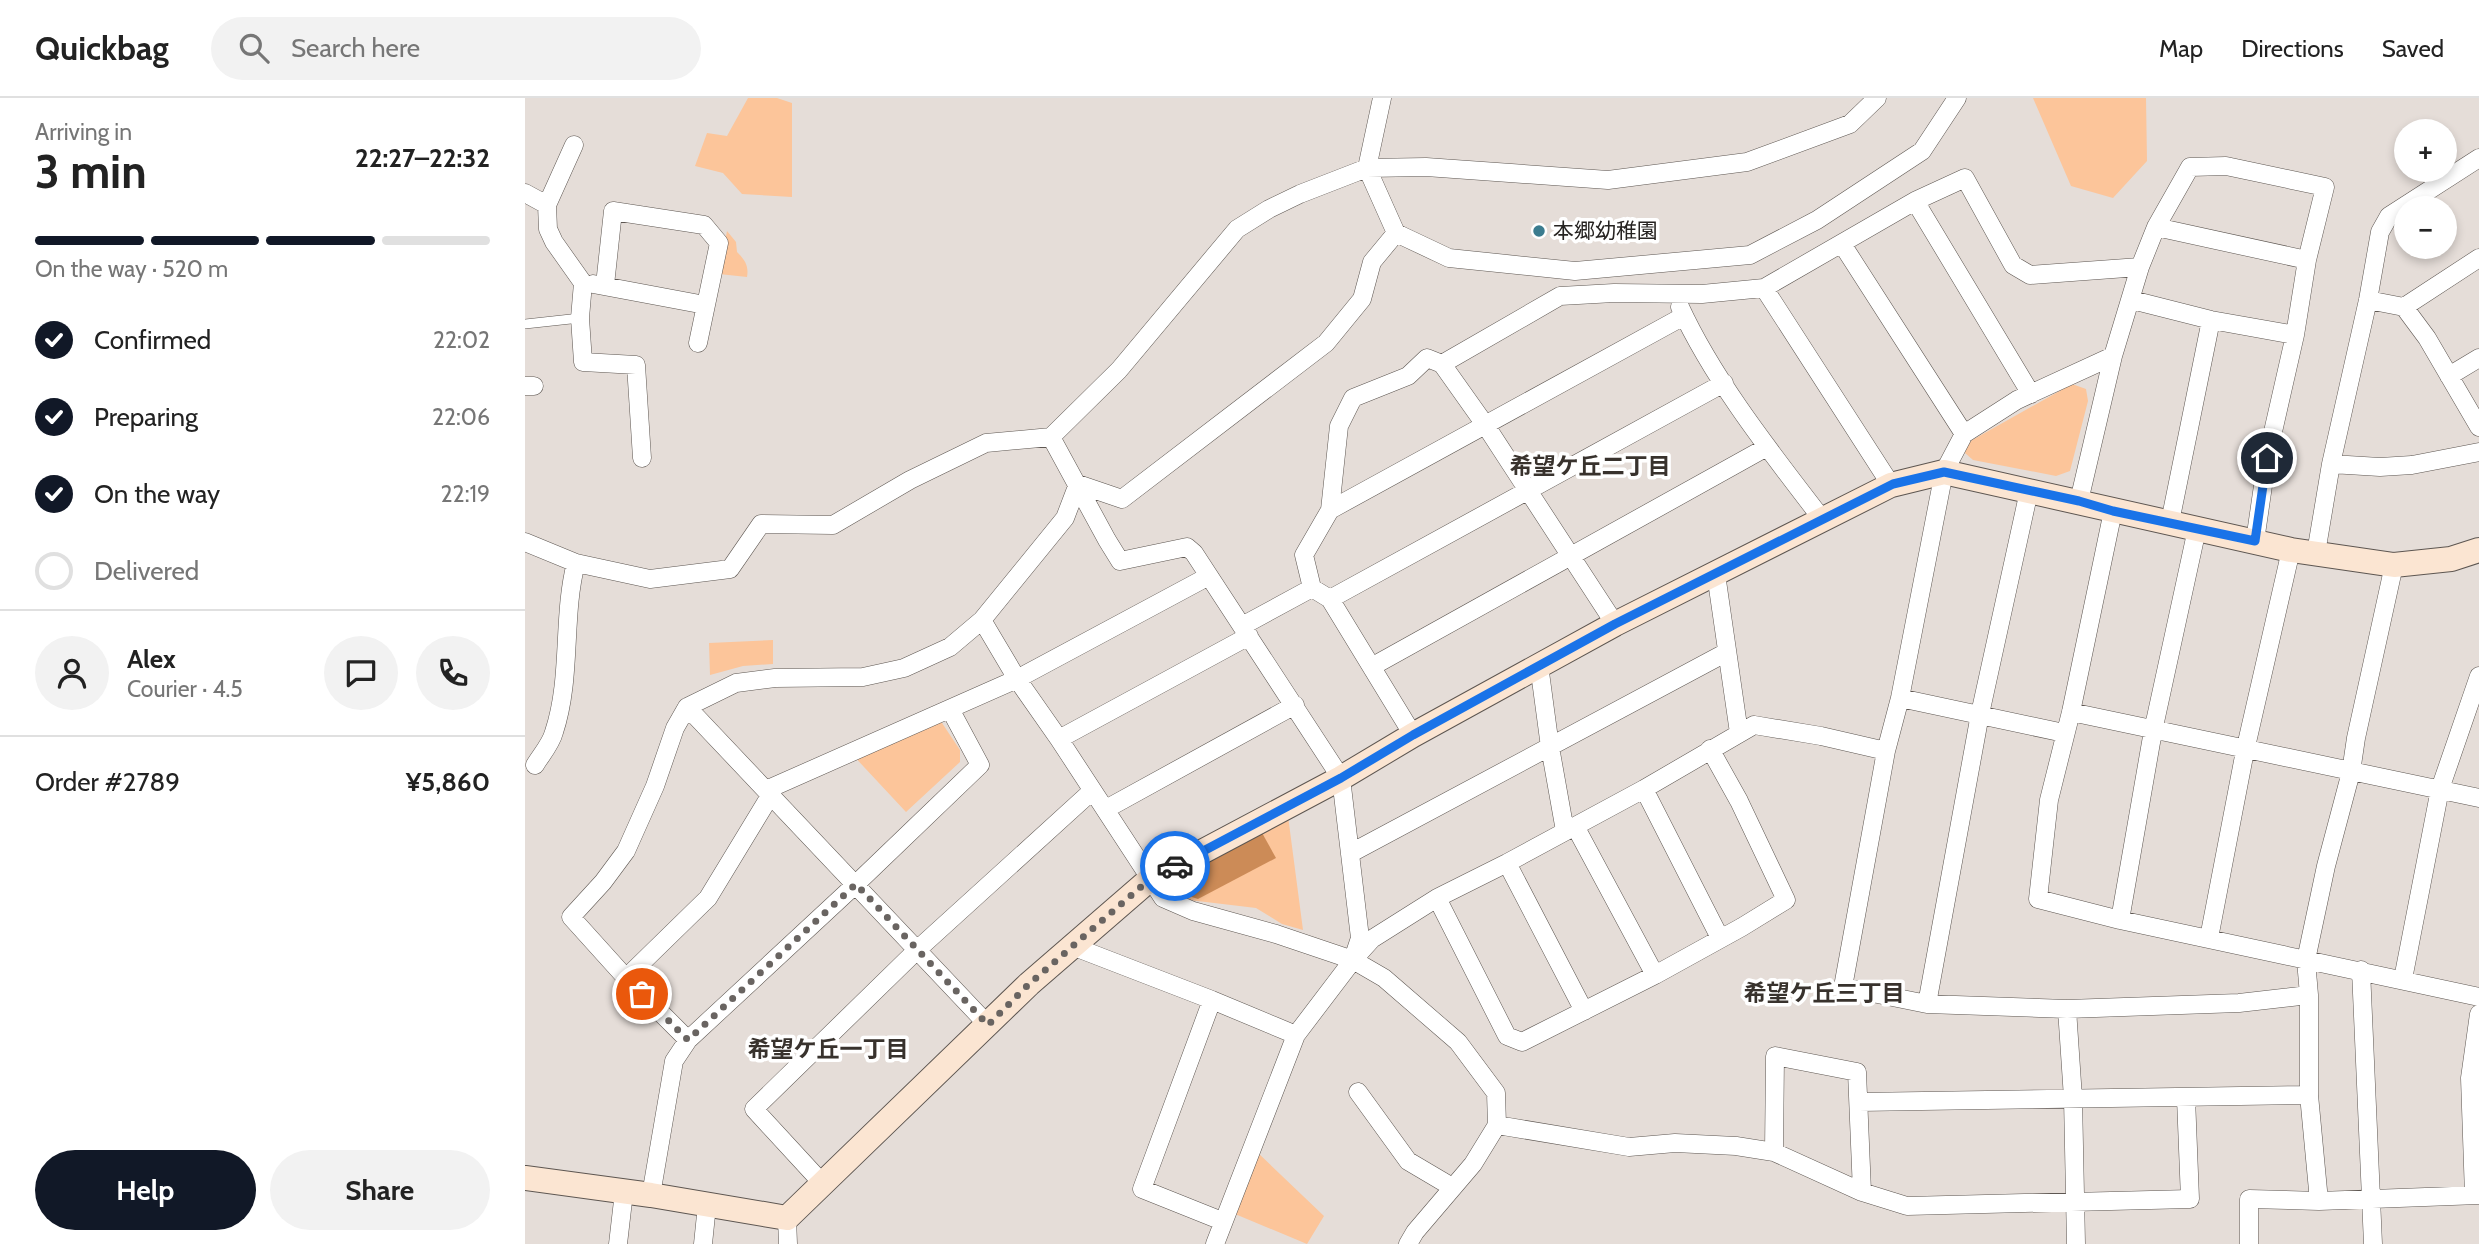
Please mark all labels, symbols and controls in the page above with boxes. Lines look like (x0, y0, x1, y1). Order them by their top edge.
search box (211, 17, 701, 80)
text: Quickbag (35, 28, 169, 68)
icon: search (235, 29, 273, 67)
text: Search here (291, 32, 420, 64)
text: Map (2159, 34, 2203, 63)
text: Directions (2241, 34, 2344, 63)
text: Saved (2382, 34, 2444, 63)
text: Arriving in (35, 118, 132, 146)
map controls (2394, 119, 2457, 259)
button: + (2394, 119, 2457, 182)
text: 22:27–22:32 (355, 142, 490, 174)
text: 3 min (35, 144, 147, 200)
button: − (2394, 196, 2457, 259)
place label: 本郷幼稚園 (1553, 218, 1658, 243)
marker: 本郷幼稚園 (1531, 223, 1547, 239)
text: On the way · 520 m (35, 255, 228, 283)
icon: check (35, 321, 73, 359)
text: Confirmed (94, 324, 211, 356)
text: 22:02 (433, 326, 490, 354)
icon: check (35, 398, 73, 436)
text: Preparing (94, 401, 198, 433)
text: 22:06 (432, 403, 490, 431)
pin (2237, 428, 2297, 488)
icon: home (2248, 439, 2286, 477)
district label: 希望ケ丘二丁目 (1510, 452, 1671, 480)
icon: check (35, 475, 73, 513)
text: On the way (94, 478, 220, 510)
text: 22:19 (441, 480, 490, 508)
text: Delivered (94, 555, 199, 587)
button: person (35, 636, 109, 710)
button: chat (324, 636, 398, 710)
button: phone (416, 636, 490, 710)
text: Alex (127, 643, 176, 675)
text: Courier · 4.5 (127, 675, 243, 703)
text: Order #2789 (35, 766, 180, 798)
text: ¥5,860 (406, 766, 490, 798)
courier (1140, 831, 1210, 901)
icon: car (1156, 847, 1194, 885)
pin (612, 964, 672, 1024)
icon: bag (623, 975, 661, 1013)
district label: 希望ケ丘三丁目 (1744, 979, 1905, 1007)
district label: 希望ケ丘一丁目 (748, 1035, 909, 1063)
button: Help (35, 1150, 256, 1230)
button: Share (270, 1150, 490, 1230)

